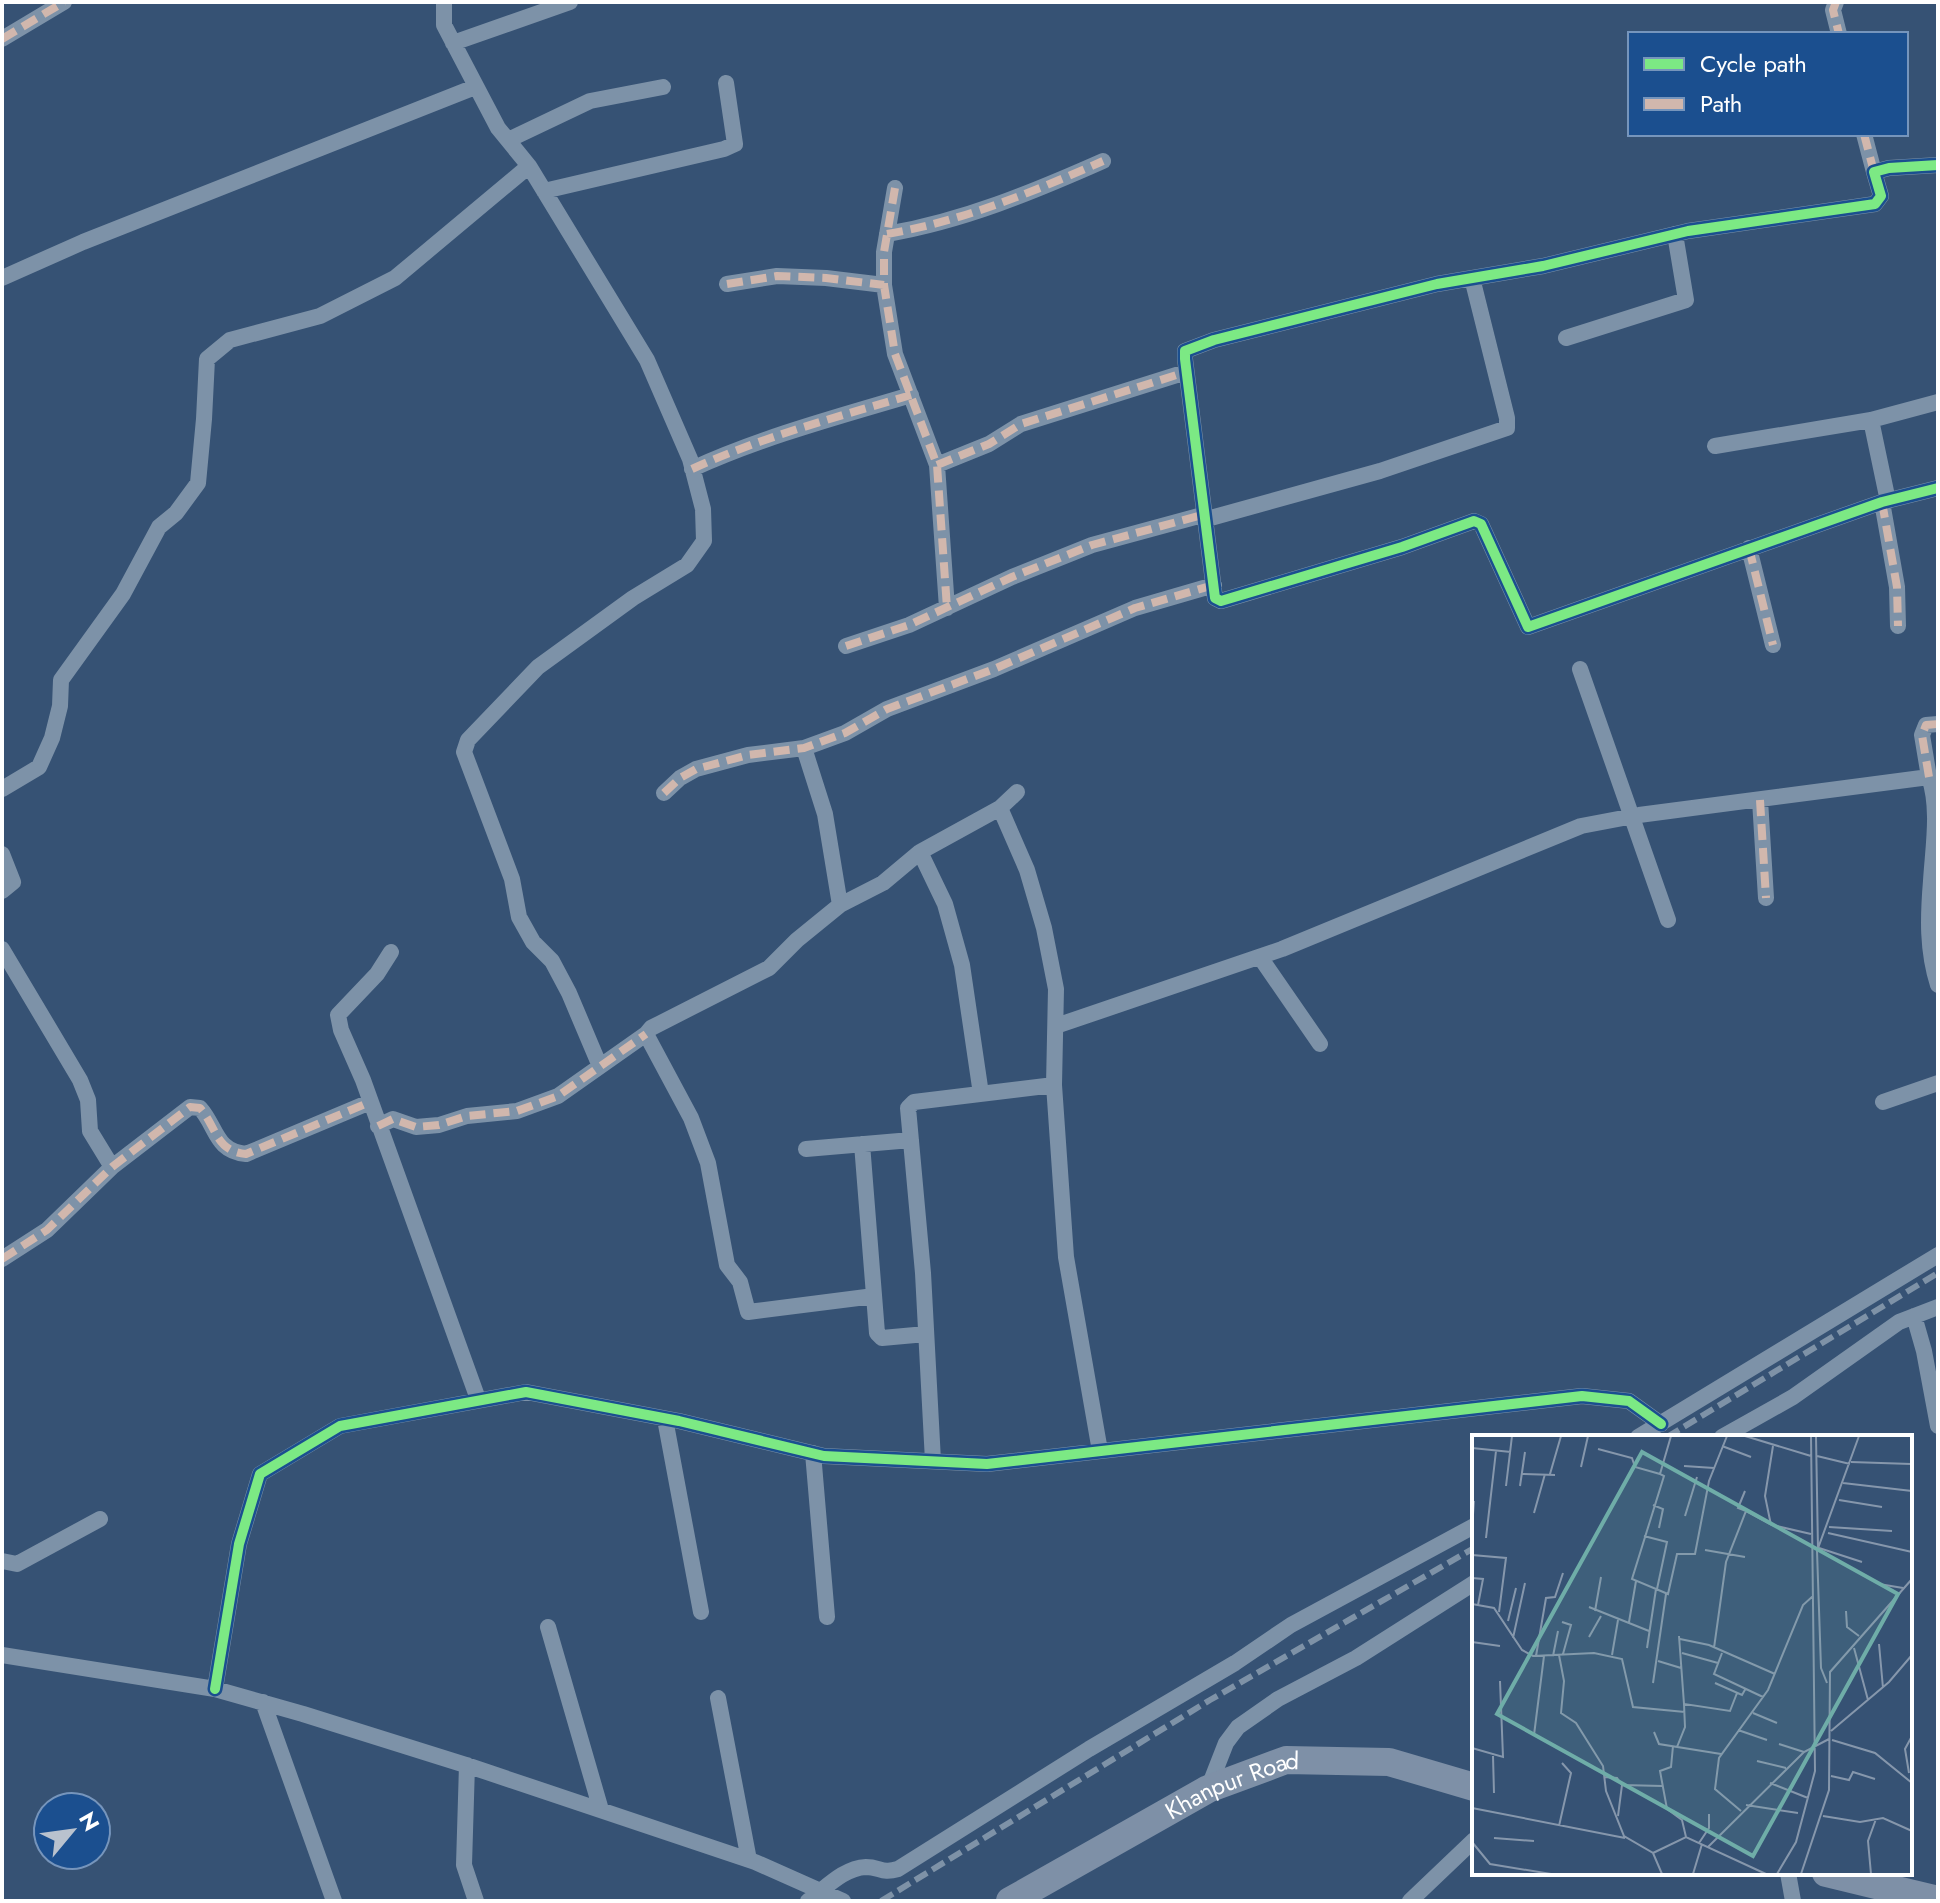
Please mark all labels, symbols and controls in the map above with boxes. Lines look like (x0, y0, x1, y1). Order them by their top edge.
legend (1628, 32, 1908, 136)
text: Cycle path (1700, 46, 1807, 81)
text: Path (1700, 86, 1742, 121)
inset map (1472, 1435, 1912, 1875)
street label: Khanpur Road (1158, 1742, 1300, 1828)
north arrow (32, 1791, 112, 1871)
text: N (71, 1806, 108, 1837)

